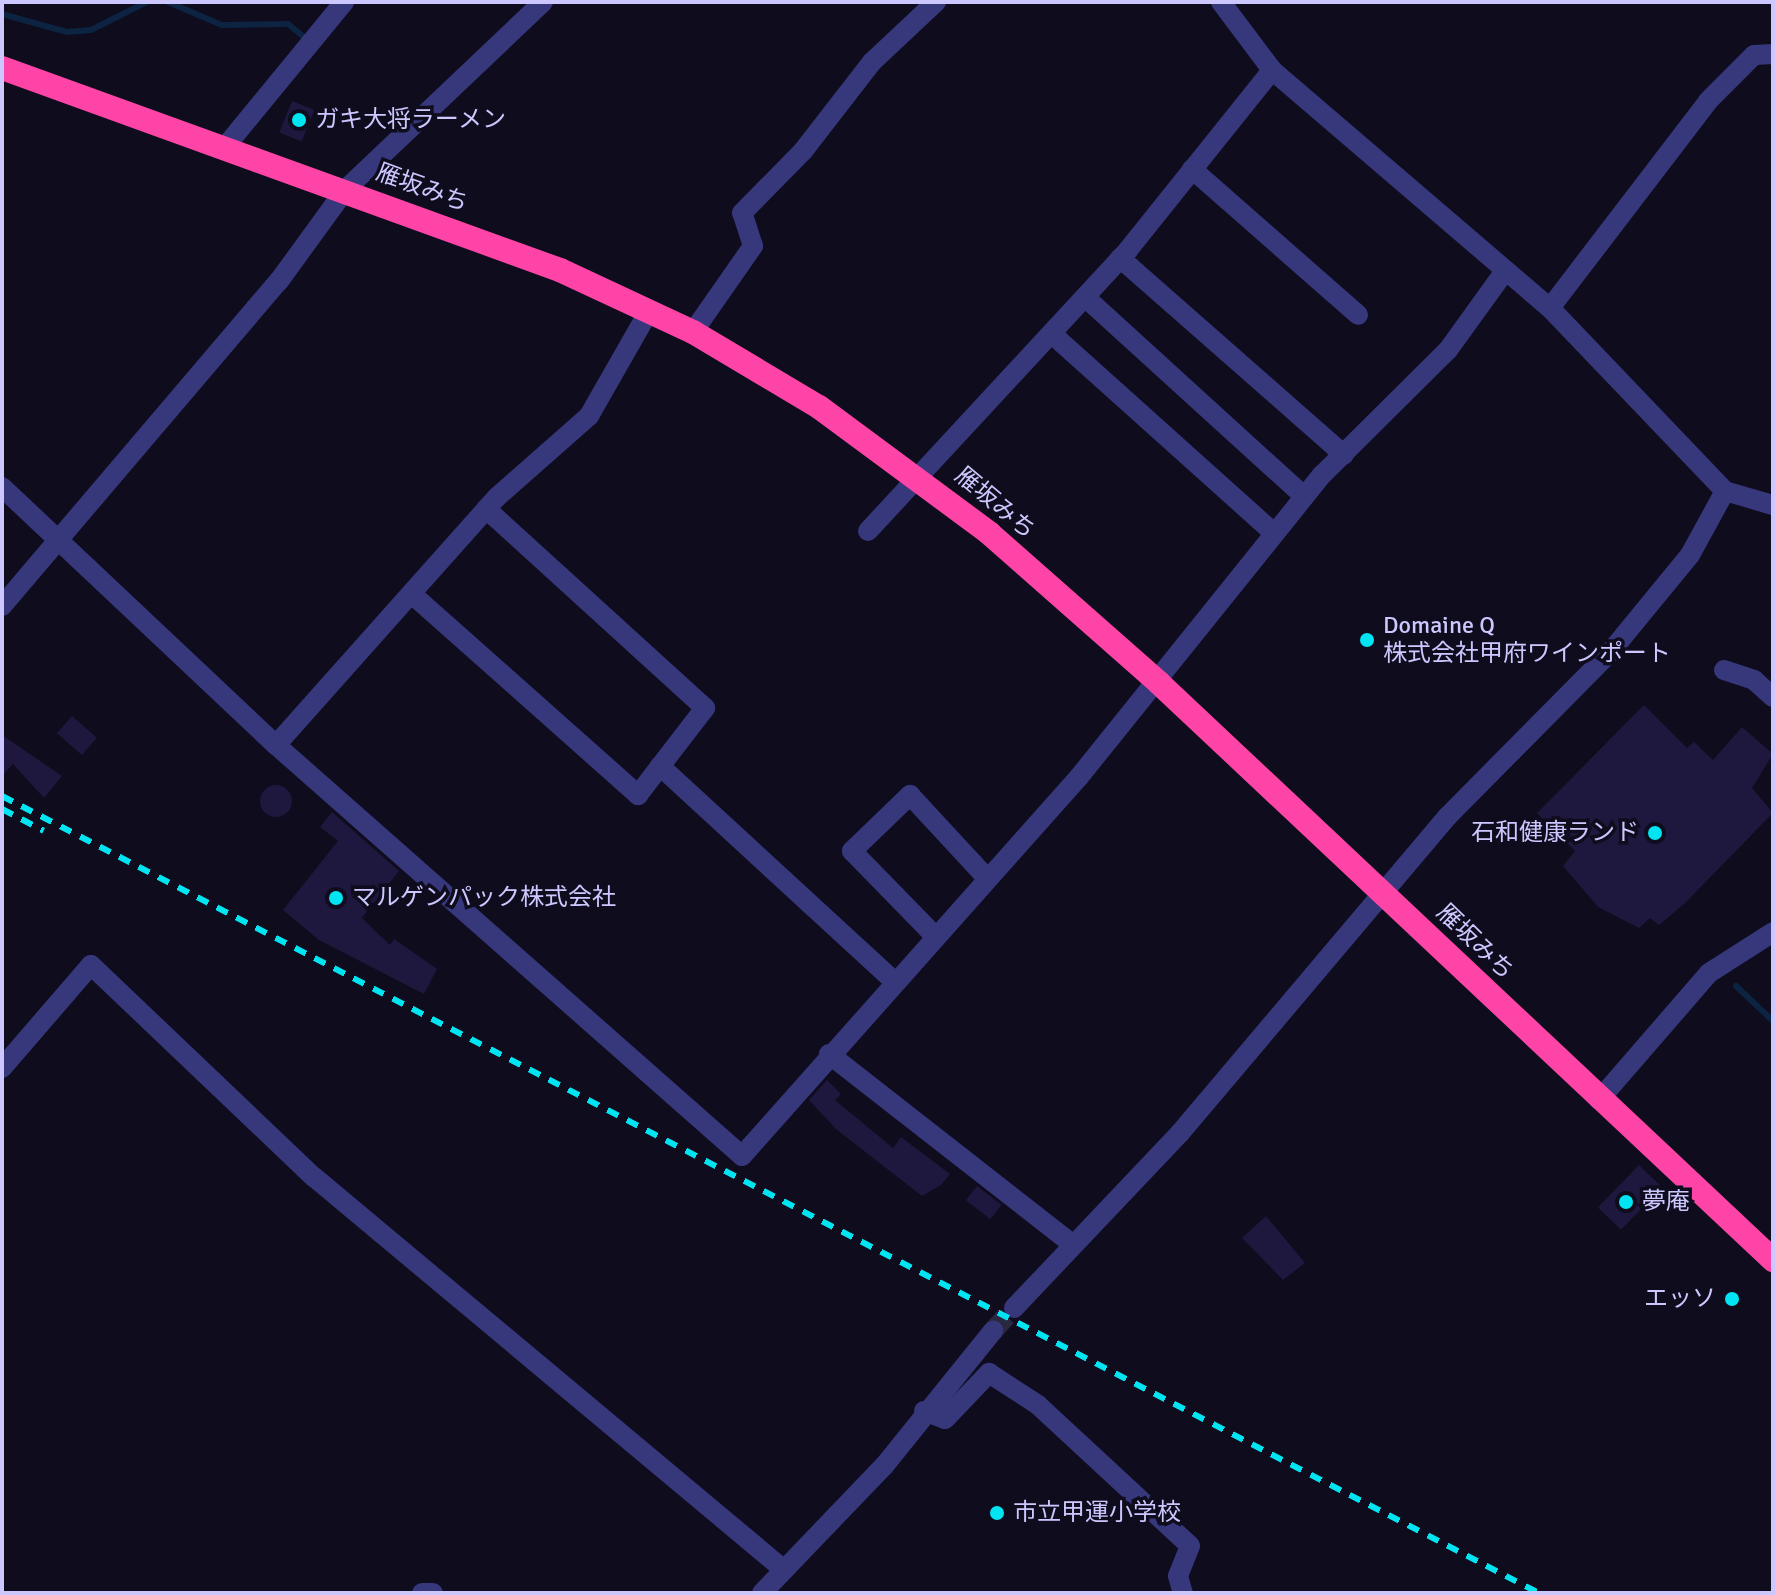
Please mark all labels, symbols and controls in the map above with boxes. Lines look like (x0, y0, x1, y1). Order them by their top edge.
place label: ガキ大将ラーメン (315, 106, 507, 134)
marker: ガキ大将ラーメン (290, 111, 308, 129)
street label: 雁坂みち (372, 158, 472, 218)
street label: 雁坂みち (949, 461, 1041, 545)
place label: Domaine Q 株式会社甲府ワインポート (1383, 612, 1671, 668)
marker: Domaine Q 株式会社甲府ワインポート (1358, 631, 1376, 649)
place label: 石和健康ランド (1471, 819, 1639, 847)
marker: 石和健康ランド (1646, 824, 1664, 842)
place label: マルゲンパック株式会社 (352, 884, 616, 912)
marker: マルゲンパック株式会社 (327, 889, 345, 907)
street label: 雁坂みち (1430, 898, 1520, 986)
place label: 夢庵 (1642, 1188, 1690, 1216)
marker: 夢庵 (1617, 1193, 1635, 1211)
place label: エッソ (1644, 1285, 1716, 1313)
marker: エッソ (1723, 1290, 1741, 1308)
place label: 市立甲運小学校 (1013, 1499, 1181, 1527)
marker: 市立甲運小学校 (988, 1504, 1006, 1522)

